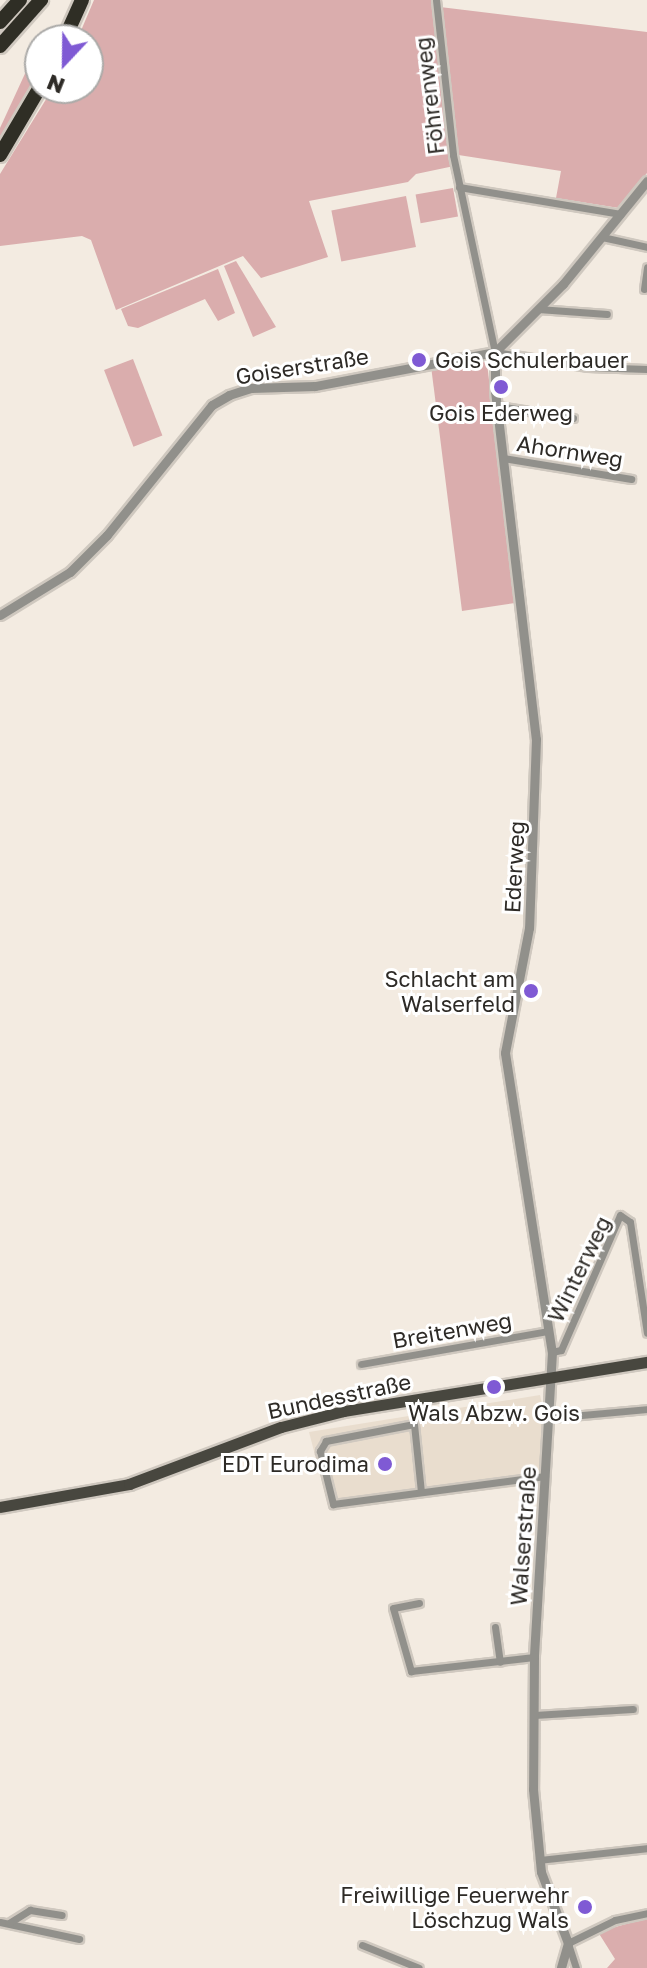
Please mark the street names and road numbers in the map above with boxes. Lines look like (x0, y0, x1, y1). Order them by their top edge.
street label: Föhrenweg (409, 36, 449, 156)
street label: Goiserstraße (234, 342, 370, 390)
street label: Ahornweg (515, 430, 625, 472)
street label: Ederweg (498, 820, 530, 914)
street label: Winterweg (542, 1212, 616, 1326)
street label: Breitenweg (390, 1307, 514, 1353)
street label: Bundesstraße (265, 1368, 413, 1424)
street label: Walserstraße (505, 1466, 541, 1606)

